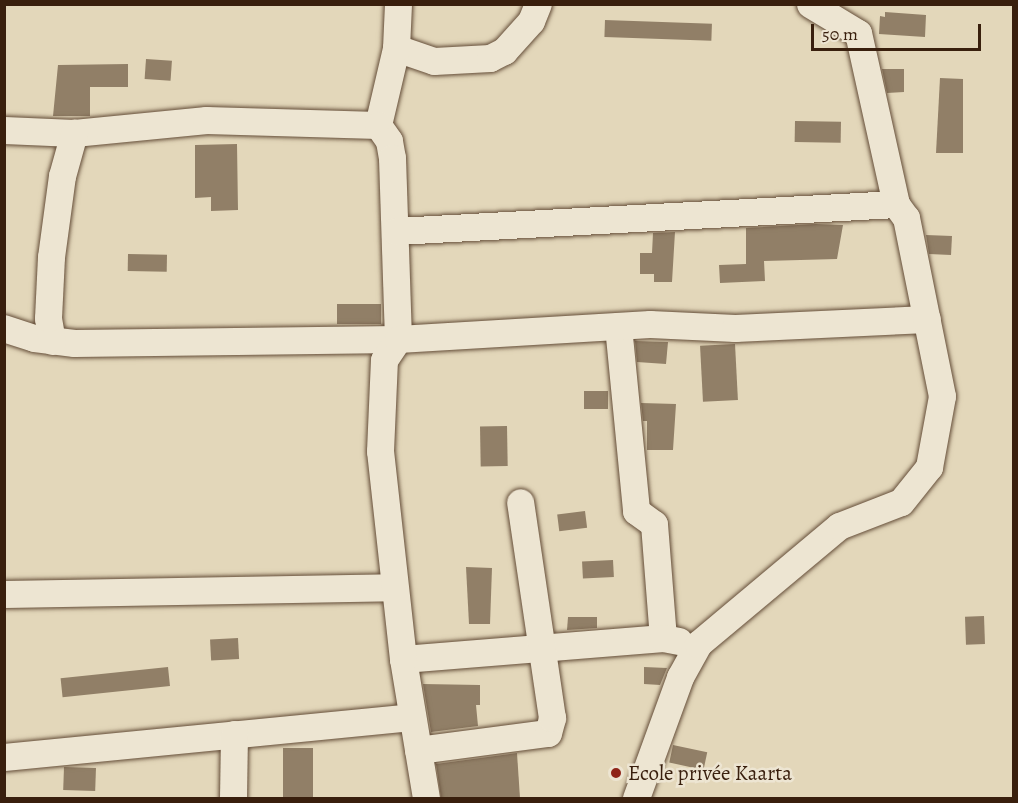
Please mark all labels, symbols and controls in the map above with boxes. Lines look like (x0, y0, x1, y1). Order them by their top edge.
scale bar (814, 12, 984, 50)
text: 50 m (822, 22, 858, 46)
place label: Ecole privée Kaarta (628, 760, 792, 786)
marker: Ecole privée Kaarta (609, 766, 623, 780)

